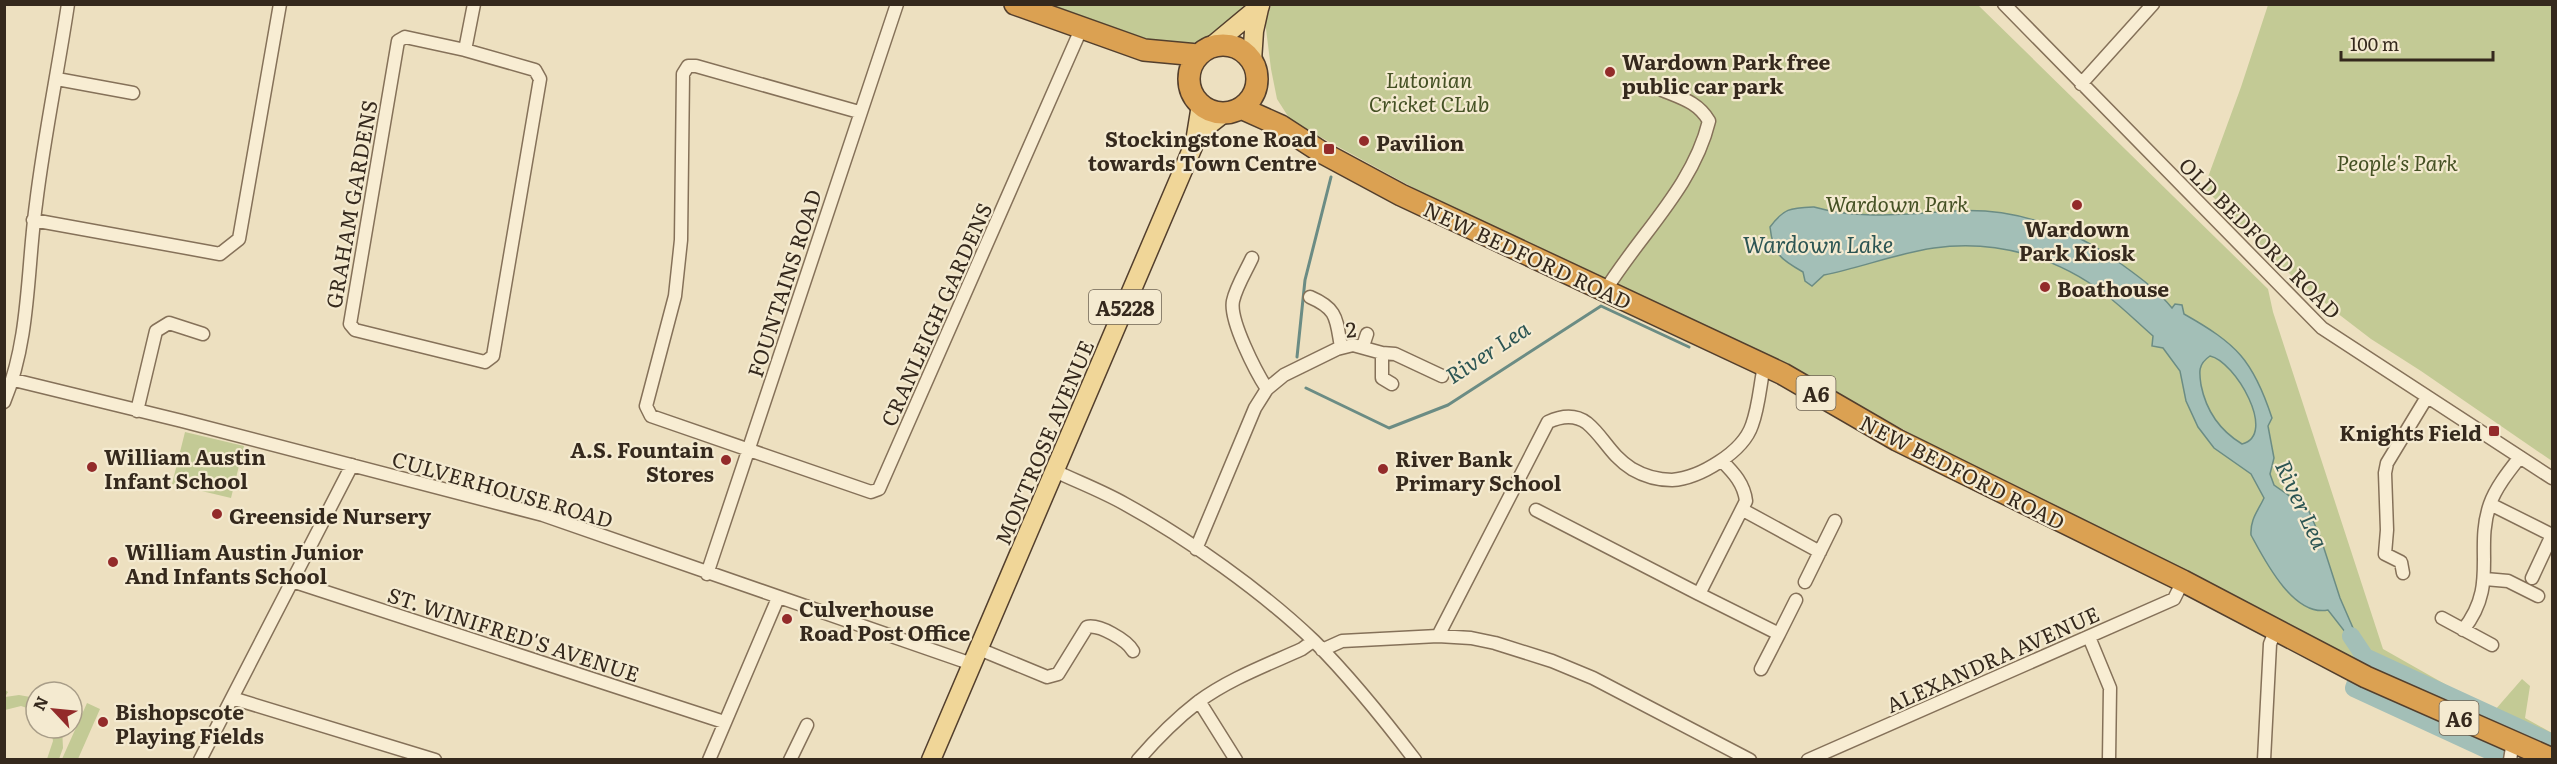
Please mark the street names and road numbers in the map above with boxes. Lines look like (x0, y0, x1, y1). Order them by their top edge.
street label: GRAHAM GARDENS (316, 98, 384, 310)
street label: OLD BEDFORD ROAD (2173, 149, 2349, 325)
street label: FOUNTAINS ROAD (738, 185, 828, 381)
street label: NEW BEDFORD ROAD (1419, 192, 1637, 316)
street label: CRANLEIGH GARDENS (872, 197, 998, 431)
road number: A5228 (1089, 290, 1161, 324)
street label: 2 (1345, 312, 1357, 344)
street label: MONTROSE AVENUE (986, 335, 1100, 549)
road number: A6 (1796, 376, 1836, 410)
street label: NEW BEDFORD ROAD (1855, 406, 2071, 536)
street label: CULVERHOUSE ROAD (389, 442, 617, 534)
street label: ST. WINIFRED'S AVENUE (384, 578, 644, 688)
street label: ALEXANDRA AVENUE (1880, 597, 2104, 719)
road number: A6 (2440, 701, 2478, 735)

